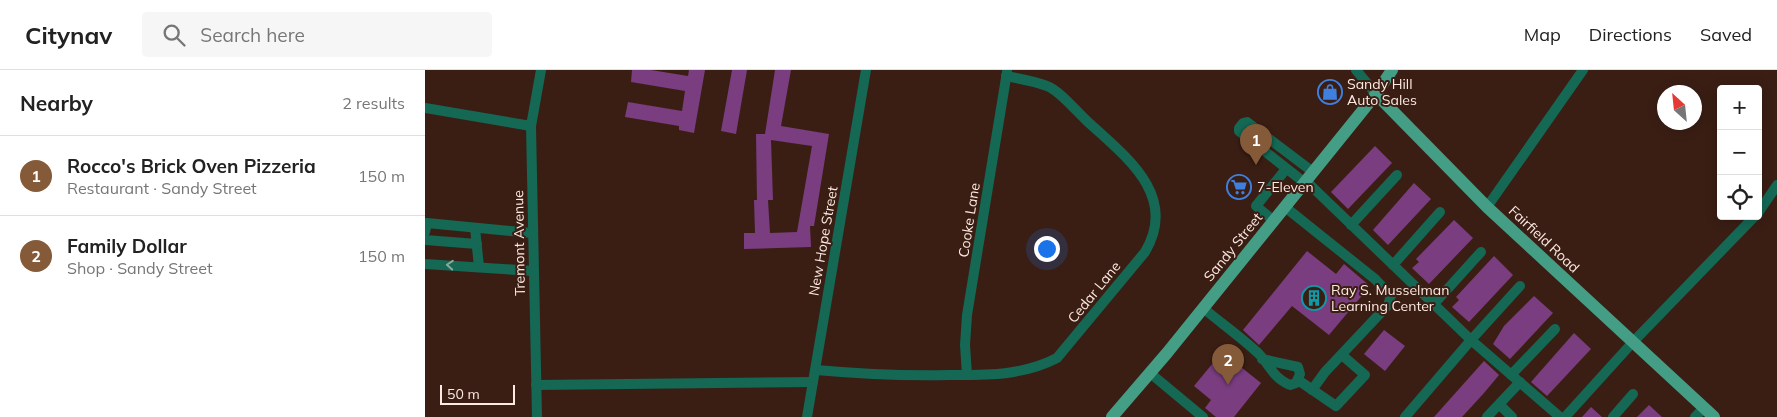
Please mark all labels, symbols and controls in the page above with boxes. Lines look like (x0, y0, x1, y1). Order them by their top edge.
search box (142, 12, 492, 57)
text: Citynav (25, 20, 112, 50)
icon: search (160, 21, 188, 49)
text: Search here (200, 23, 305, 47)
text: Map (1524, 23, 1561, 46)
text: Directions (1589, 23, 1672, 46)
text: Saved (1700, 23, 1752, 46)
place label: Sandy Hill Auto Sales (1347, 75, 1417, 109)
shop icon: Sandy Hill Auto Sales (1317, 79, 1343, 105)
north arrow (1657, 85, 1702, 130)
map controls (1717, 85, 1762, 220)
button: + (1717, 85, 1762, 130)
text: Nearby (20, 90, 93, 116)
text: 2 results (342, 93, 405, 113)
pin: 1 (1240, 124, 1272, 165)
button: − (1717, 130, 1762, 175)
text: Rocco's Brick Oven Pizzeria (67, 154, 316, 178)
text: 1 (31, 166, 41, 186)
text: 150 m (358, 166, 405, 186)
supermarket icon: 7-Eleven (1226, 174, 1252, 200)
button: locate (1717, 175, 1762, 220)
text: Restaurant · Sandy Street (67, 178, 257, 198)
place label: 7-Eleven (1257, 178, 1314, 196)
street label: Cooke Lane (954, 181, 984, 259)
street label: New Hope Street (805, 185, 842, 297)
street label: Tremont Avenue (509, 190, 529, 296)
street label: Fairfield Road (1505, 202, 1583, 276)
street label: Sandy Street (1200, 209, 1266, 285)
text: Family Dollar (67, 234, 187, 258)
your location (1034, 236, 1060, 262)
text: 2 (31, 246, 41, 266)
text: 150 m (358, 246, 405, 266)
text: Shop · Sandy Street (67, 258, 213, 278)
street label: Cedar Lane (1064, 258, 1124, 326)
one-way arrow (446, 260, 454, 271)
place label: Ray S. Musselman Learning Center (1331, 281, 1449, 315)
building icon: Ray S. Musselman Learning Center (1301, 285, 1327, 311)
pin: 2 (1212, 344, 1244, 385)
scale bar (440, 382, 515, 405)
text: 50 m (447, 385, 480, 403)

